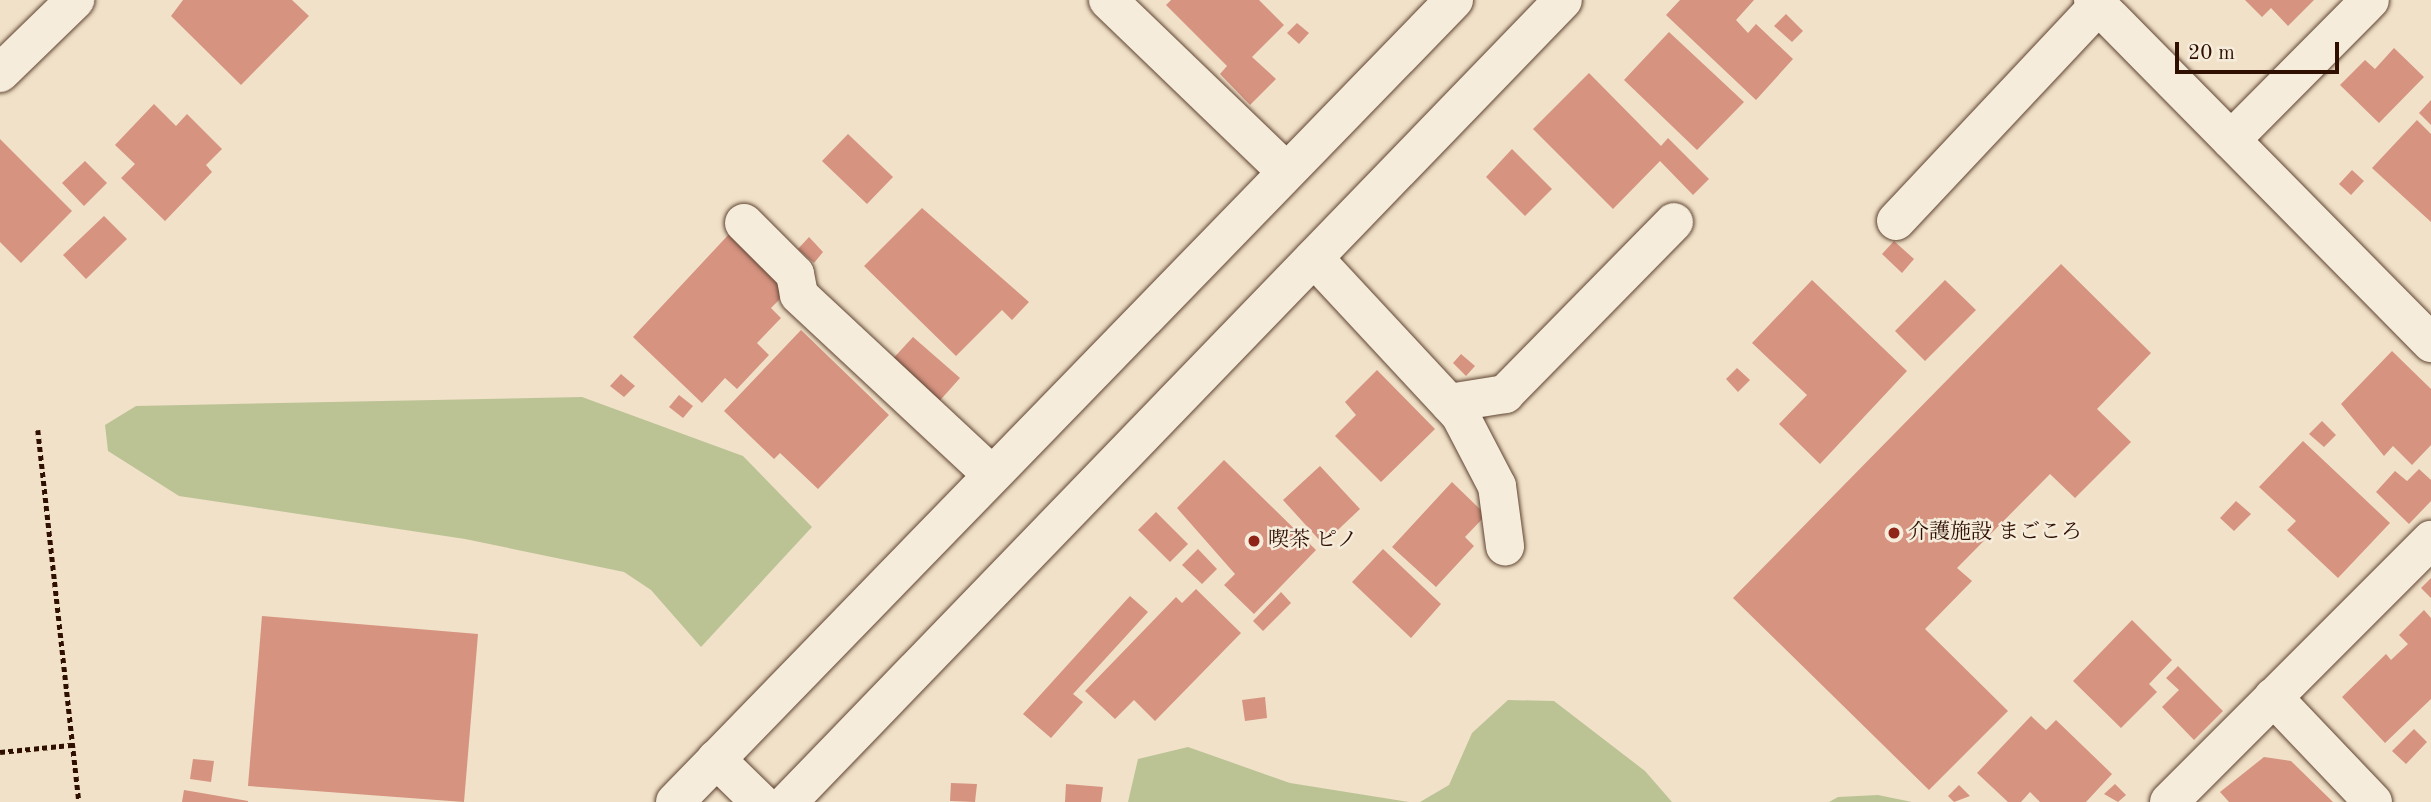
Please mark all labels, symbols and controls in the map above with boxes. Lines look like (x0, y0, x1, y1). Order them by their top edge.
scale bar (2179, 28, 2344, 72)
text: 20 m (2188, 43, 2235, 64)
place label: 介護施設 まごころ (1908, 520, 2082, 546)
marker: 介護施設 まごころ (1886, 525, 1902, 541)
place label: 喫茶 ピノ (1268, 528, 1358, 554)
marker: 喫茶 ピノ (1246, 533, 1262, 549)

